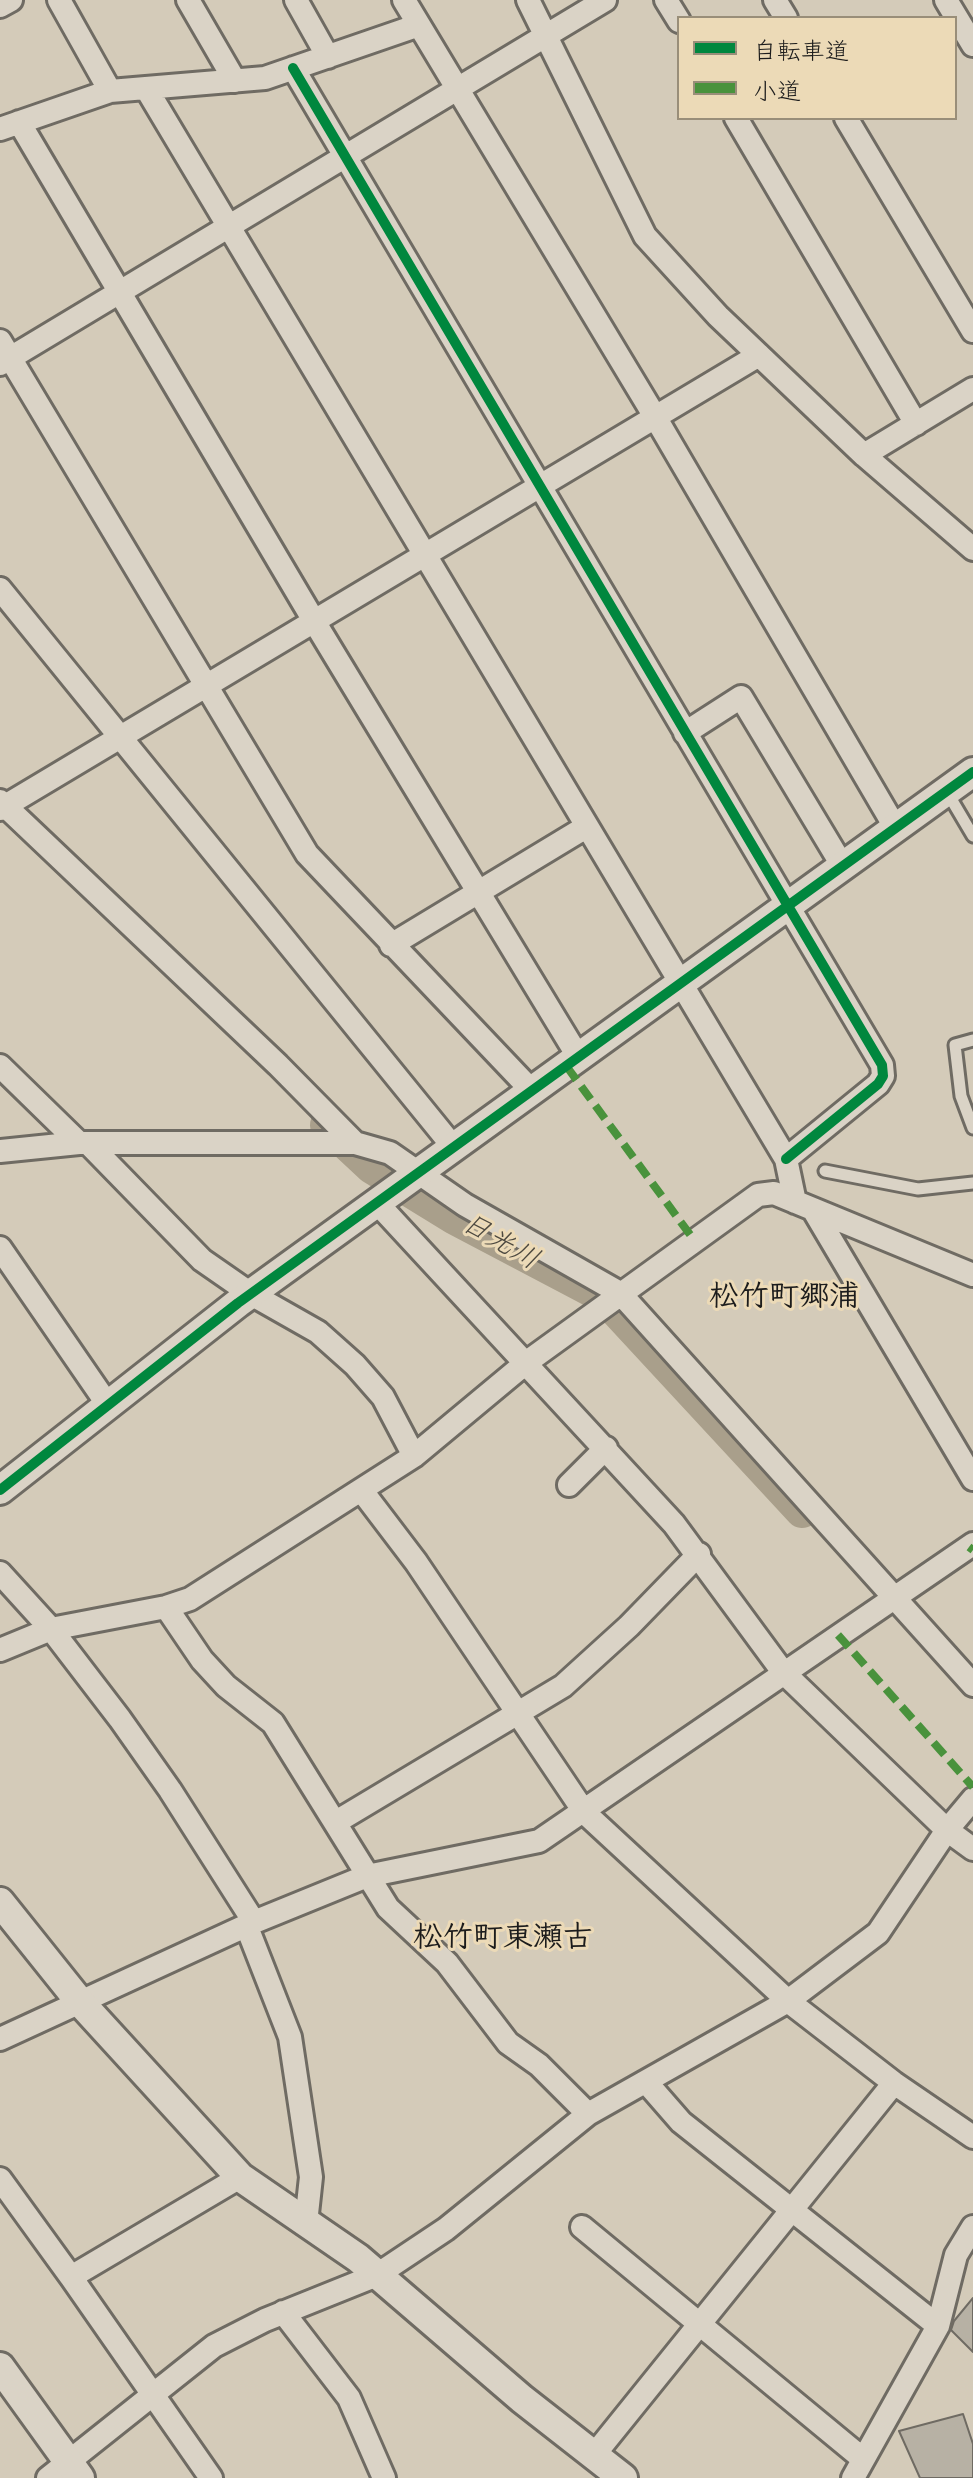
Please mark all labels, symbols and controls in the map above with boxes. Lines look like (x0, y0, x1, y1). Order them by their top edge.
legend (677, 16, 957, 120)
text: 自転車道 (753, 34, 849, 66)
text: 小道 (753, 74, 801, 106)
water label: 日光川 (455, 1206, 545, 1278)
district label: 松竹町郷浦 (709, 1279, 859, 1315)
district label: 松竹町東瀬古 (413, 1920, 593, 1956)

